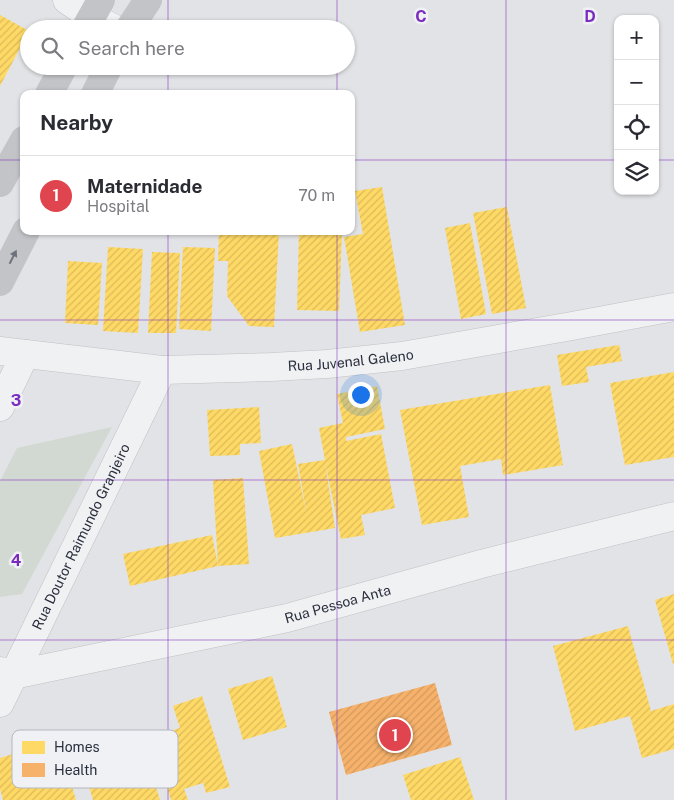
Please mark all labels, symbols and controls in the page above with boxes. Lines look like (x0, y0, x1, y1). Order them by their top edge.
text: C (415, 7, 427, 26)
text: D (584, 7, 596, 26)
map controls (614, 15, 659, 195)
button: + (614, 15, 659, 60)
search box (20, 20, 355, 75)
icon: search (38, 34, 66, 62)
text: Search here (78, 37, 185, 59)
button: − (614, 60, 659, 105)
button: locate (614, 105, 659, 150)
text: Nearby (40, 110, 113, 135)
button: layers (614, 150, 659, 195)
text: Maternidade (87, 175, 202, 197)
text: 1 (53, 186, 59, 205)
text: 70 m (298, 186, 335, 205)
text: Hospital (87, 197, 150, 216)
one-way arrow (9, 250, 17, 264)
street label: Rua Juvenal Galeno (287, 346, 415, 374)
your location (348, 382, 374, 408)
text: 3 (11, 391, 21, 410)
street label: Rua Doutor Raimundo Granjeiro (29, 441, 133, 632)
text: 4 (11, 551, 22, 570)
street label: Rua Pessoa Anta (283, 582, 392, 626)
pin: 1 (379, 716, 411, 754)
legend (12, 730, 178, 788)
text: Homes (54, 739, 100, 755)
text: Health (54, 762, 97, 778)

